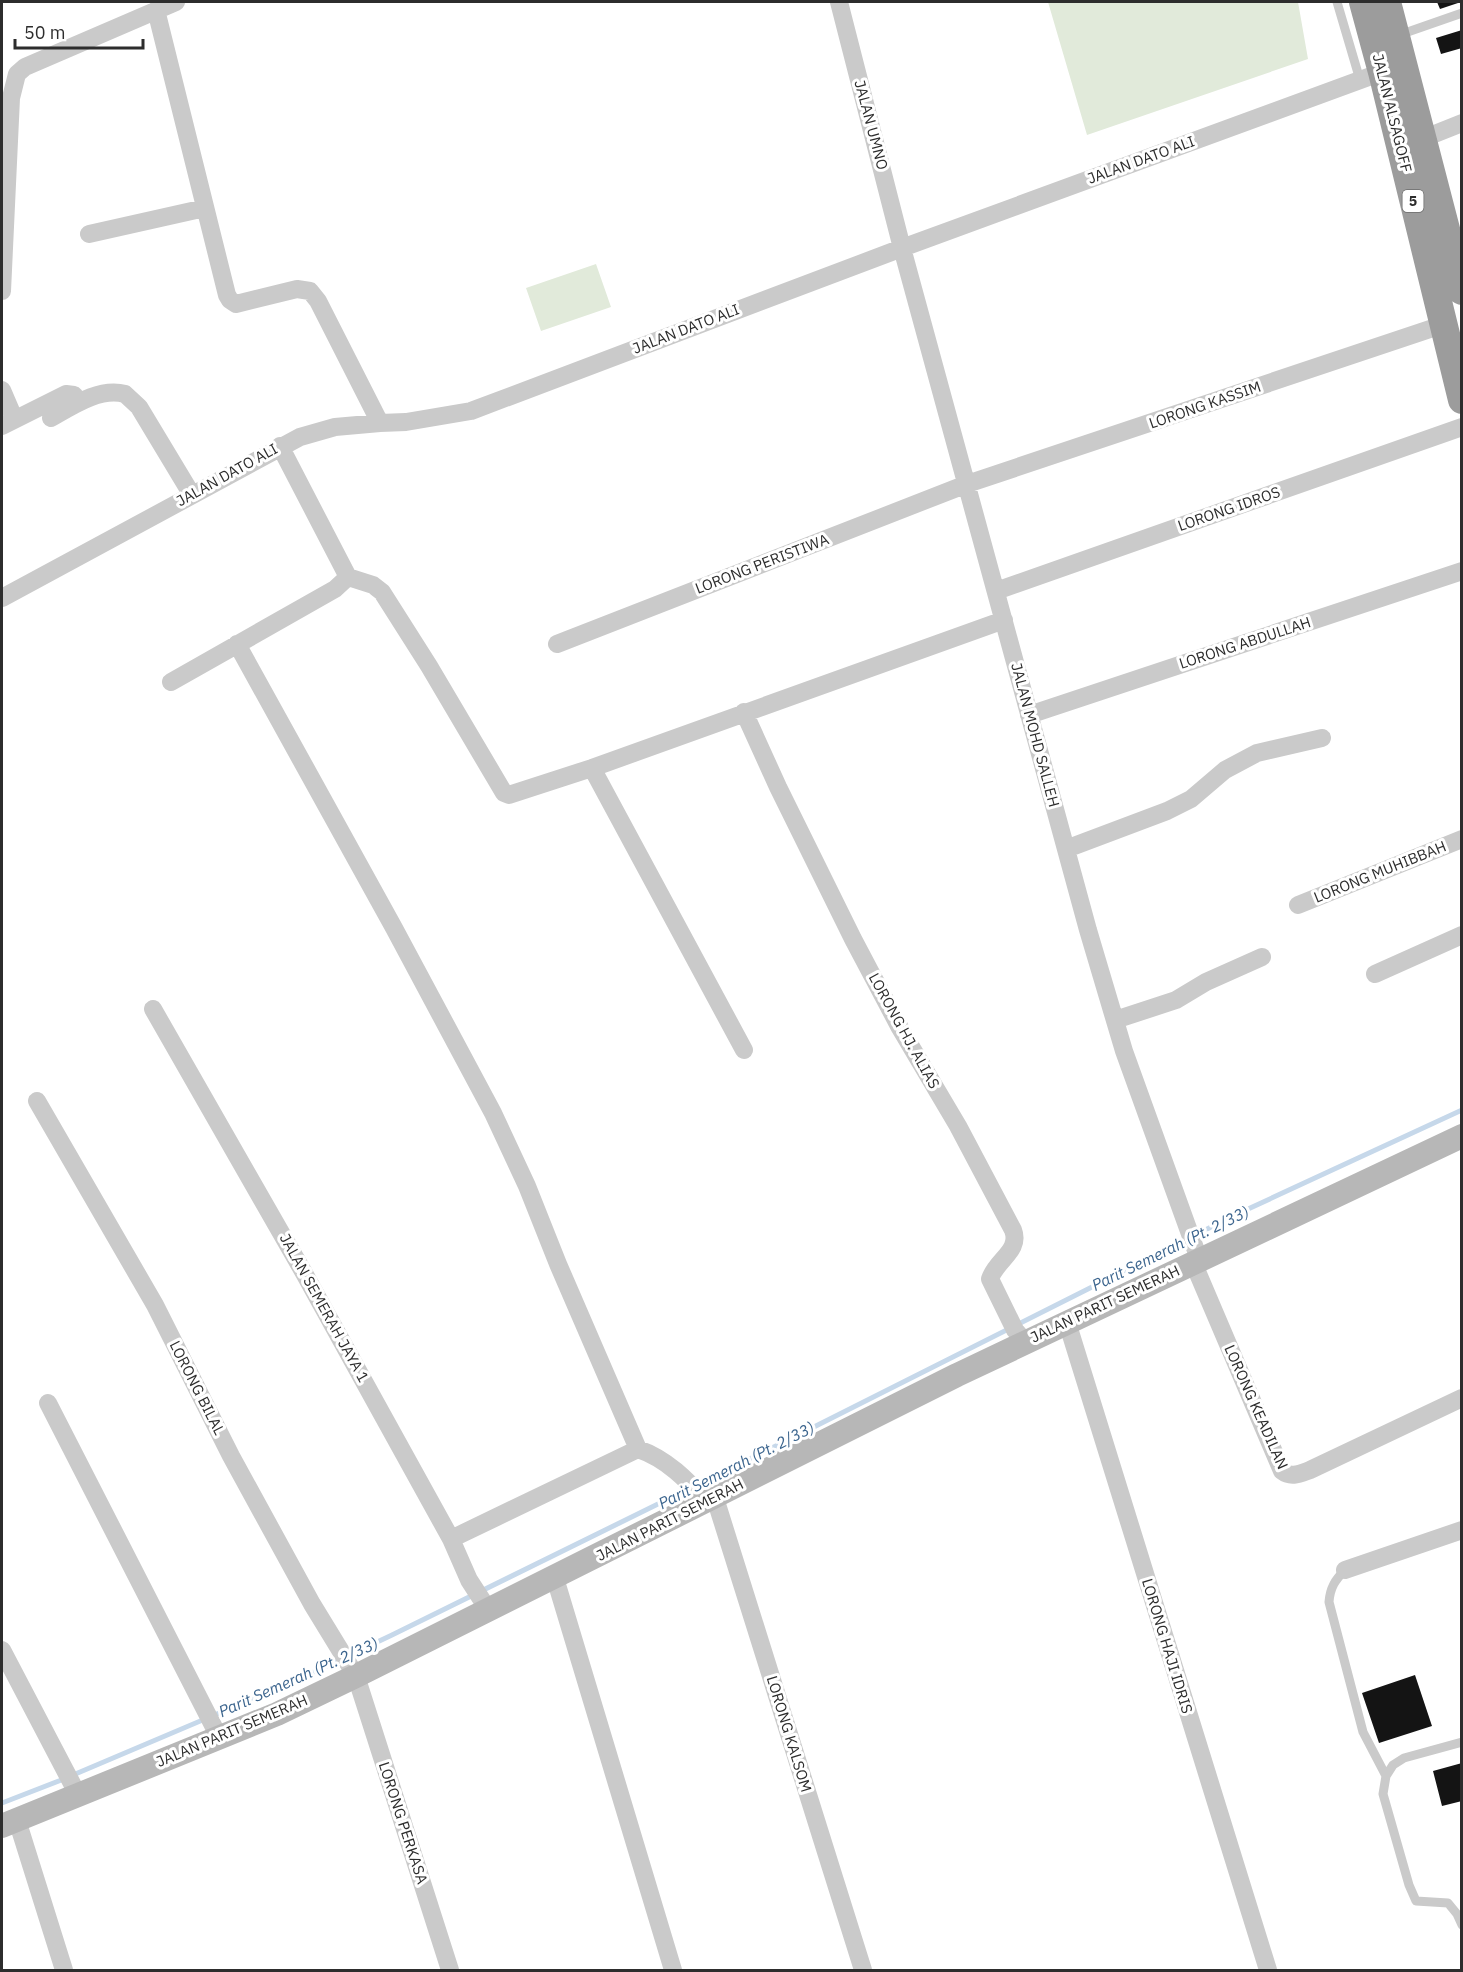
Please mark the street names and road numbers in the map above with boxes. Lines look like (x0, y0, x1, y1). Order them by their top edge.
street label: JALAN ALSAGOFF (1369, 51, 1416, 174)
street label: JALAN UMNO (850, 78, 893, 172)
street label: JALAN DATO ALI (1085, 131, 1197, 188)
road number: 5 (1402, 190, 1424, 212)
street label: JALAN DATO ALI (630, 299, 742, 358)
street label: LORONG KASSIM (1146, 377, 1263, 433)
street label: JALAN DATO ALI (173, 439, 281, 510)
street label: LORONG IDROS (1175, 482, 1283, 535)
street label: LORONG PERISTIWA (692, 529, 832, 598)
street label: LORONG ABDULLAH (1177, 612, 1313, 673)
street label: JALAN MOHD SALLEH (1007, 661, 1064, 809)
street label: LORONG MUHIBBAH (1311, 836, 1449, 907)
street label: LORONG HJ. ALIAS (865, 970, 944, 1092)
street label: JALAN SEMERAH JAYA 1 (276, 1230, 373, 1385)
street label: JALAN PARIT SEMERAH (1027, 1261, 1182, 1347)
street label: LORONG BILAL (166, 1338, 230, 1438)
street label: LORONG KEADILAN (1220, 1342, 1292, 1472)
street label: JALAN PARIT SEMERAH (593, 1474, 747, 1565)
street label: LORONG HAJI IDRIS (1138, 1576, 1197, 1716)
street label: LORONG KALSOM (763, 1673, 816, 1794)
street label: JALAN PARIT SEMERAH (153, 1690, 310, 1771)
street label: LORONG PERKASA (375, 1759, 432, 1887)

